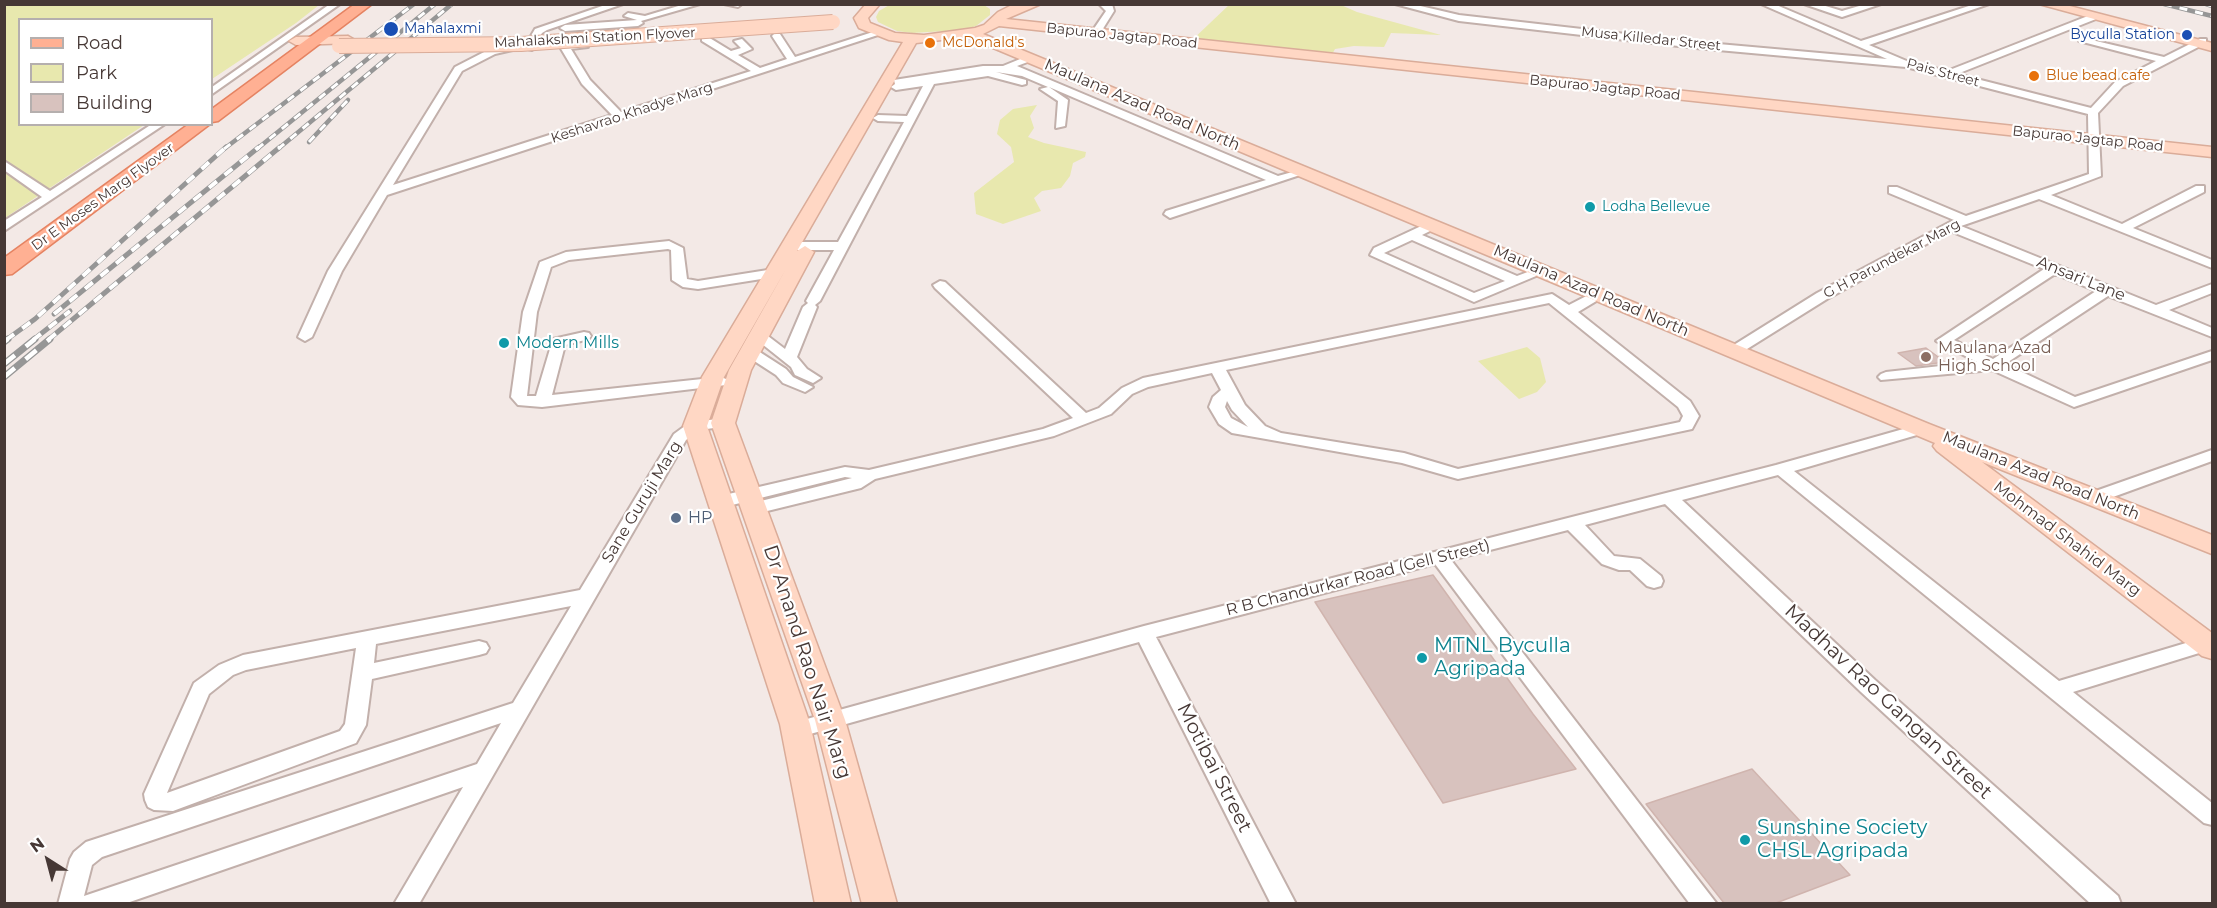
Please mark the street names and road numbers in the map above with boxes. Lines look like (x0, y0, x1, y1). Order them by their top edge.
street label: Bapurao Jagtap Road (1046, 20, 1198, 52)
street label: Musa Killedar Street (1580, 23, 1722, 55)
street label: Mahalakshmi Station Flyover (494, 24, 696, 52)
street label: Maulana Azad Road North (1041, 55, 1243, 155)
street label: Pais Street (1905, 55, 1981, 91)
street label: Bapurao Jagtap Road (1529, 72, 1681, 104)
street label: Keshavrao Khadye Marg (549, 79, 715, 147)
street label: Bapurao Jagtap Road (2012, 123, 2164, 155)
street label: Dr E Moses Marg Flyover (28, 140, 178, 254)
street label: G H Parundekar Marg (1821, 216, 1963, 302)
street label: Maulana Azad Road North (1490, 241, 1692, 341)
street label: Ansari Lane (2034, 253, 2128, 305)
street label: Maulana Azad Road North (1940, 428, 2142, 524)
street label: Sane Guruji Marg (598, 437, 686, 567)
street label: Mohmad Shahid Marg (1989, 477, 2145, 601)
street label: R B Chandurkar Road (Gell Street) (1224, 536, 1492, 620)
street label: Dr Anand Rao Nair Marg (758, 542, 856, 782)
street label: Madhav Rao Gangan Street (1779, 599, 1997, 805)
street label: Motibai Street (1171, 700, 1257, 836)

